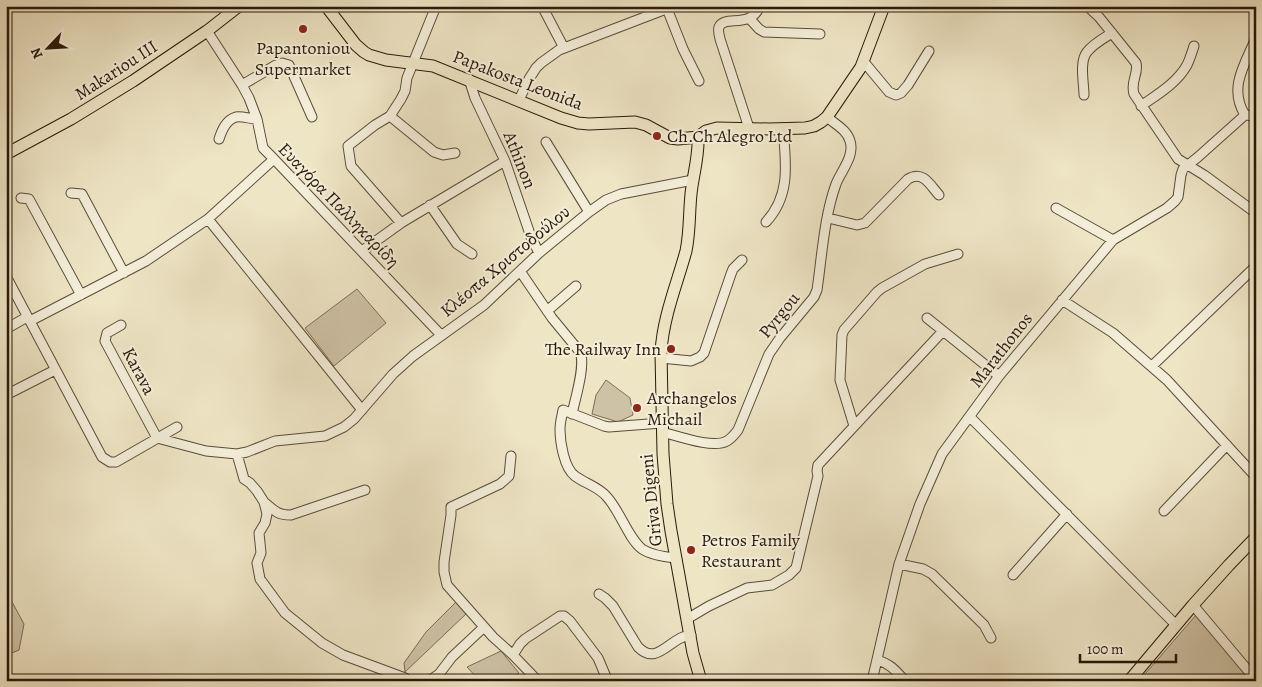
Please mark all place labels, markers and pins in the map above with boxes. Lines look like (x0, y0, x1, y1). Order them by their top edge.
marker: Papantoniou Supermarket (297, 23, 309, 35)
place label: Papantoniou Supermarket (255, 36, 351, 81)
place label: Ch.Ch Alegro Ltd (667, 124, 793, 148)
marker: Ch.Ch Alegro Ltd (651, 130, 663, 142)
place label: The Railway Inn (545, 337, 661, 361)
marker: The Railway Inn (665, 343, 677, 355)
place label: Archangelos Michail (646, 386, 737, 431)
marker: Archangelos Michail (631, 402, 643, 414)
place label: Petros Family Restaurant (701, 528, 801, 573)
marker: Petros Family Restaurant (685, 544, 697, 556)

